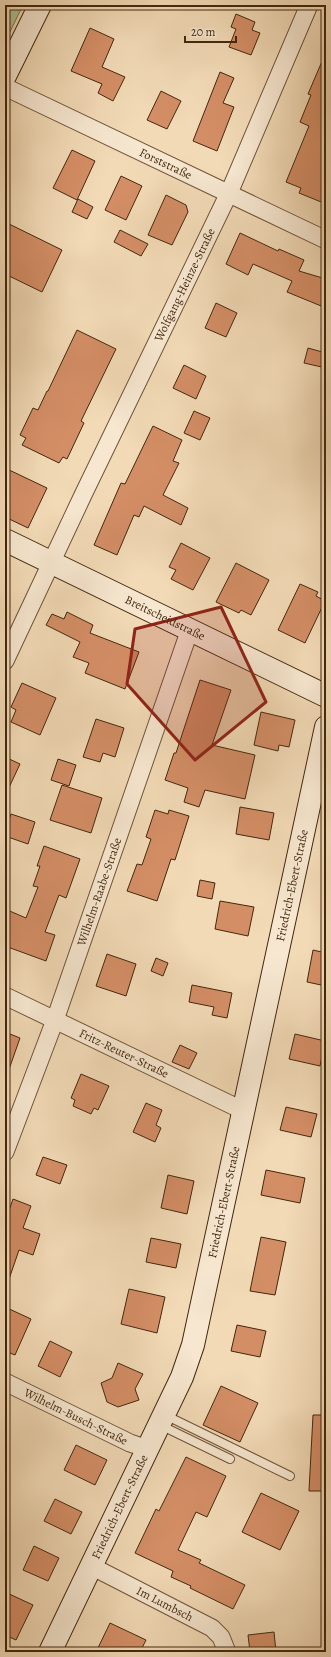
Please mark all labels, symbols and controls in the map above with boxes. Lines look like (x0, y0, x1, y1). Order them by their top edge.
scale bar (185, 18, 236, 44)
text: 20 m (191, 24, 215, 40)
street label: Forststraße (137, 144, 195, 183)
street label: Wolfgang-Heinze-Straße (150, 226, 219, 345)
street label: Breitscheidstraße (122, 592, 208, 644)
street label: Friedrich-Ebert-Straße (272, 828, 312, 943)
street label: Wilhelm-Raabe-Straße (73, 835, 125, 949)
street label: Fritz-Reuter-Straße (76, 1025, 171, 1082)
street label: Friedrich-Ebert-Straße (204, 1145, 244, 1260)
street label: Wilhelm-Busch-Straße (21, 1384, 130, 1449)
street label: Friedrich-Ebert-Straße (88, 1452, 152, 1562)
street label: Im Lumbsch (134, 1583, 196, 1625)

